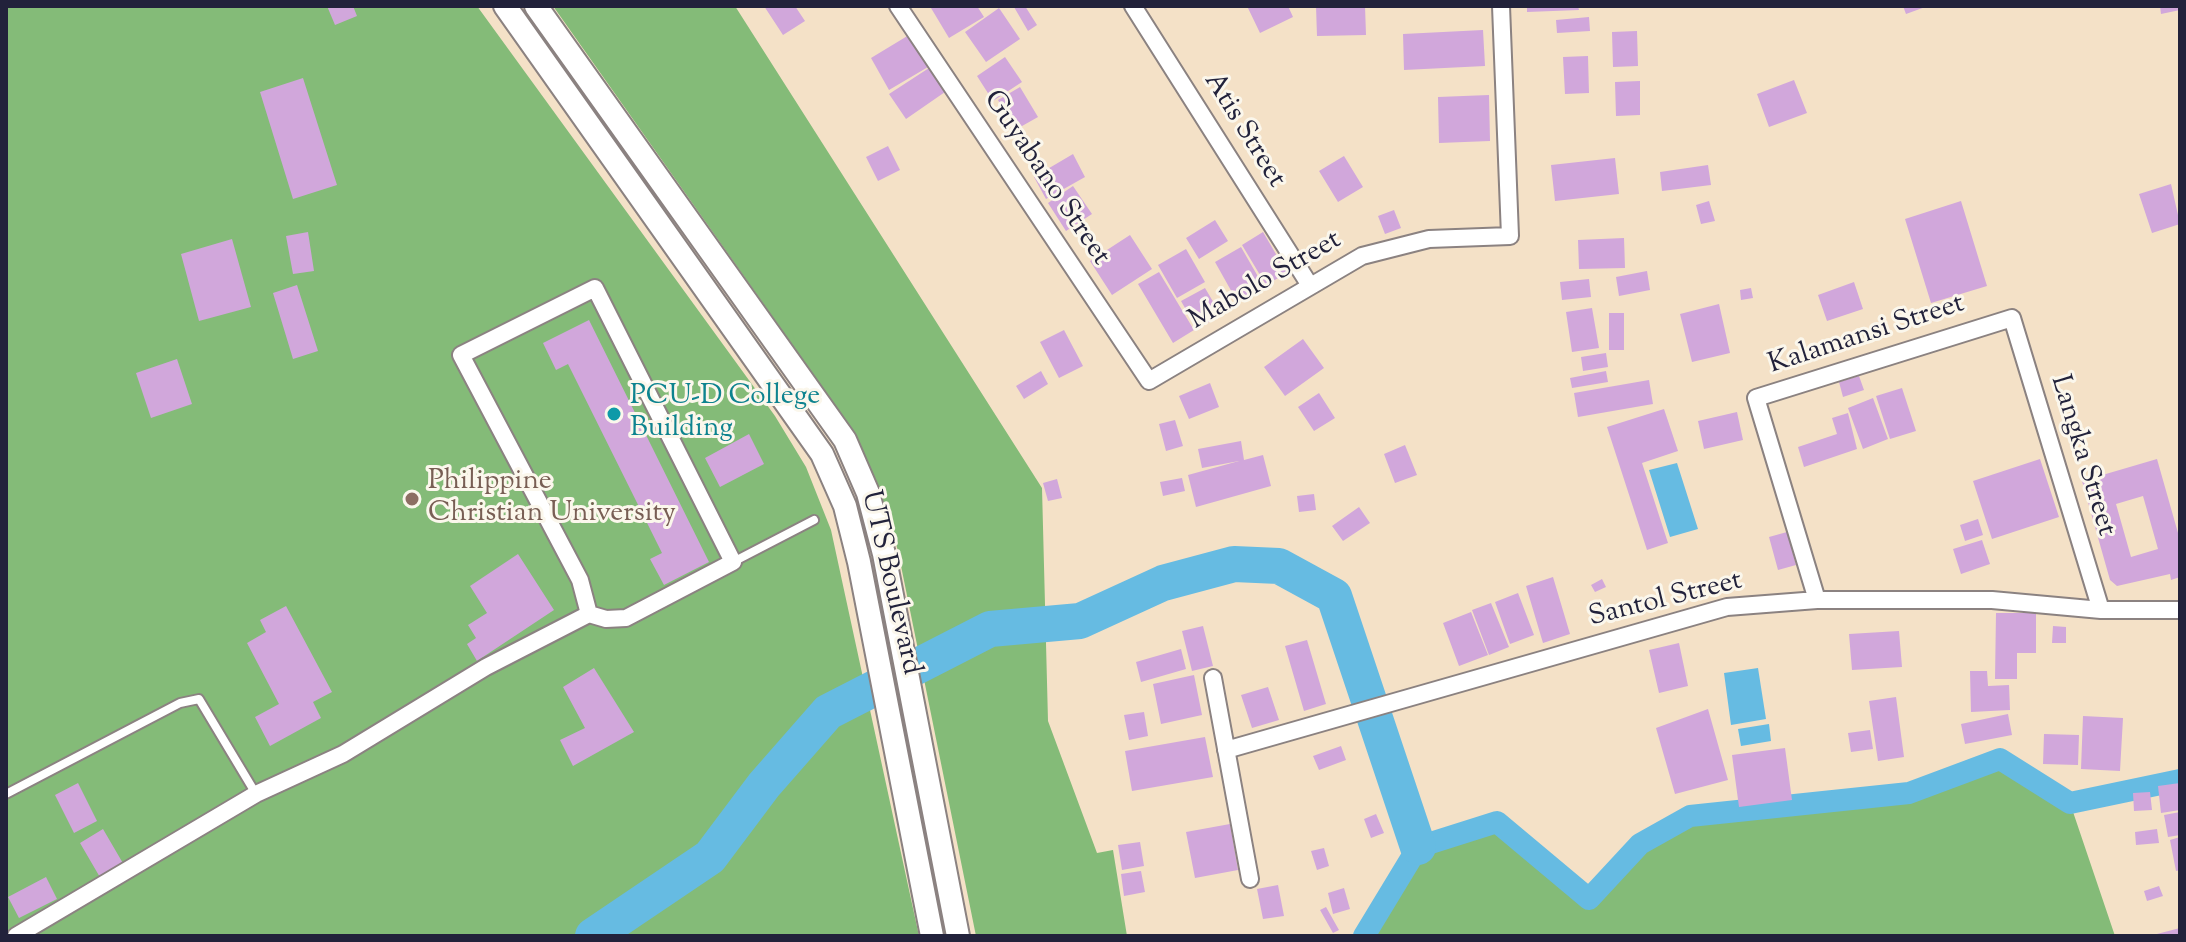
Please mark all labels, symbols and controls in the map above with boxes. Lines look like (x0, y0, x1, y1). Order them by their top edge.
street label: Atis Street (1195, 67, 1291, 195)
street label: Guyabano Street (974, 85, 1116, 273)
street label: Mabolo Street (1184, 225, 1348, 339)
street label: Kalamansi Street (1765, 289, 1969, 383)
street label: Langka Street (2041, 372, 2121, 540)
place label: PCU-D College Building (630, 381, 820, 447)
marker: PCU-D College Building (605, 405, 623, 423)
place label: Philippine Christian University (428, 466, 676, 532)
street label: UTS Boulevard (851, 488, 927, 678)
marker: Philippine Christian University (403, 490, 421, 508)
street label: Santol Street (1586, 566, 1746, 636)

